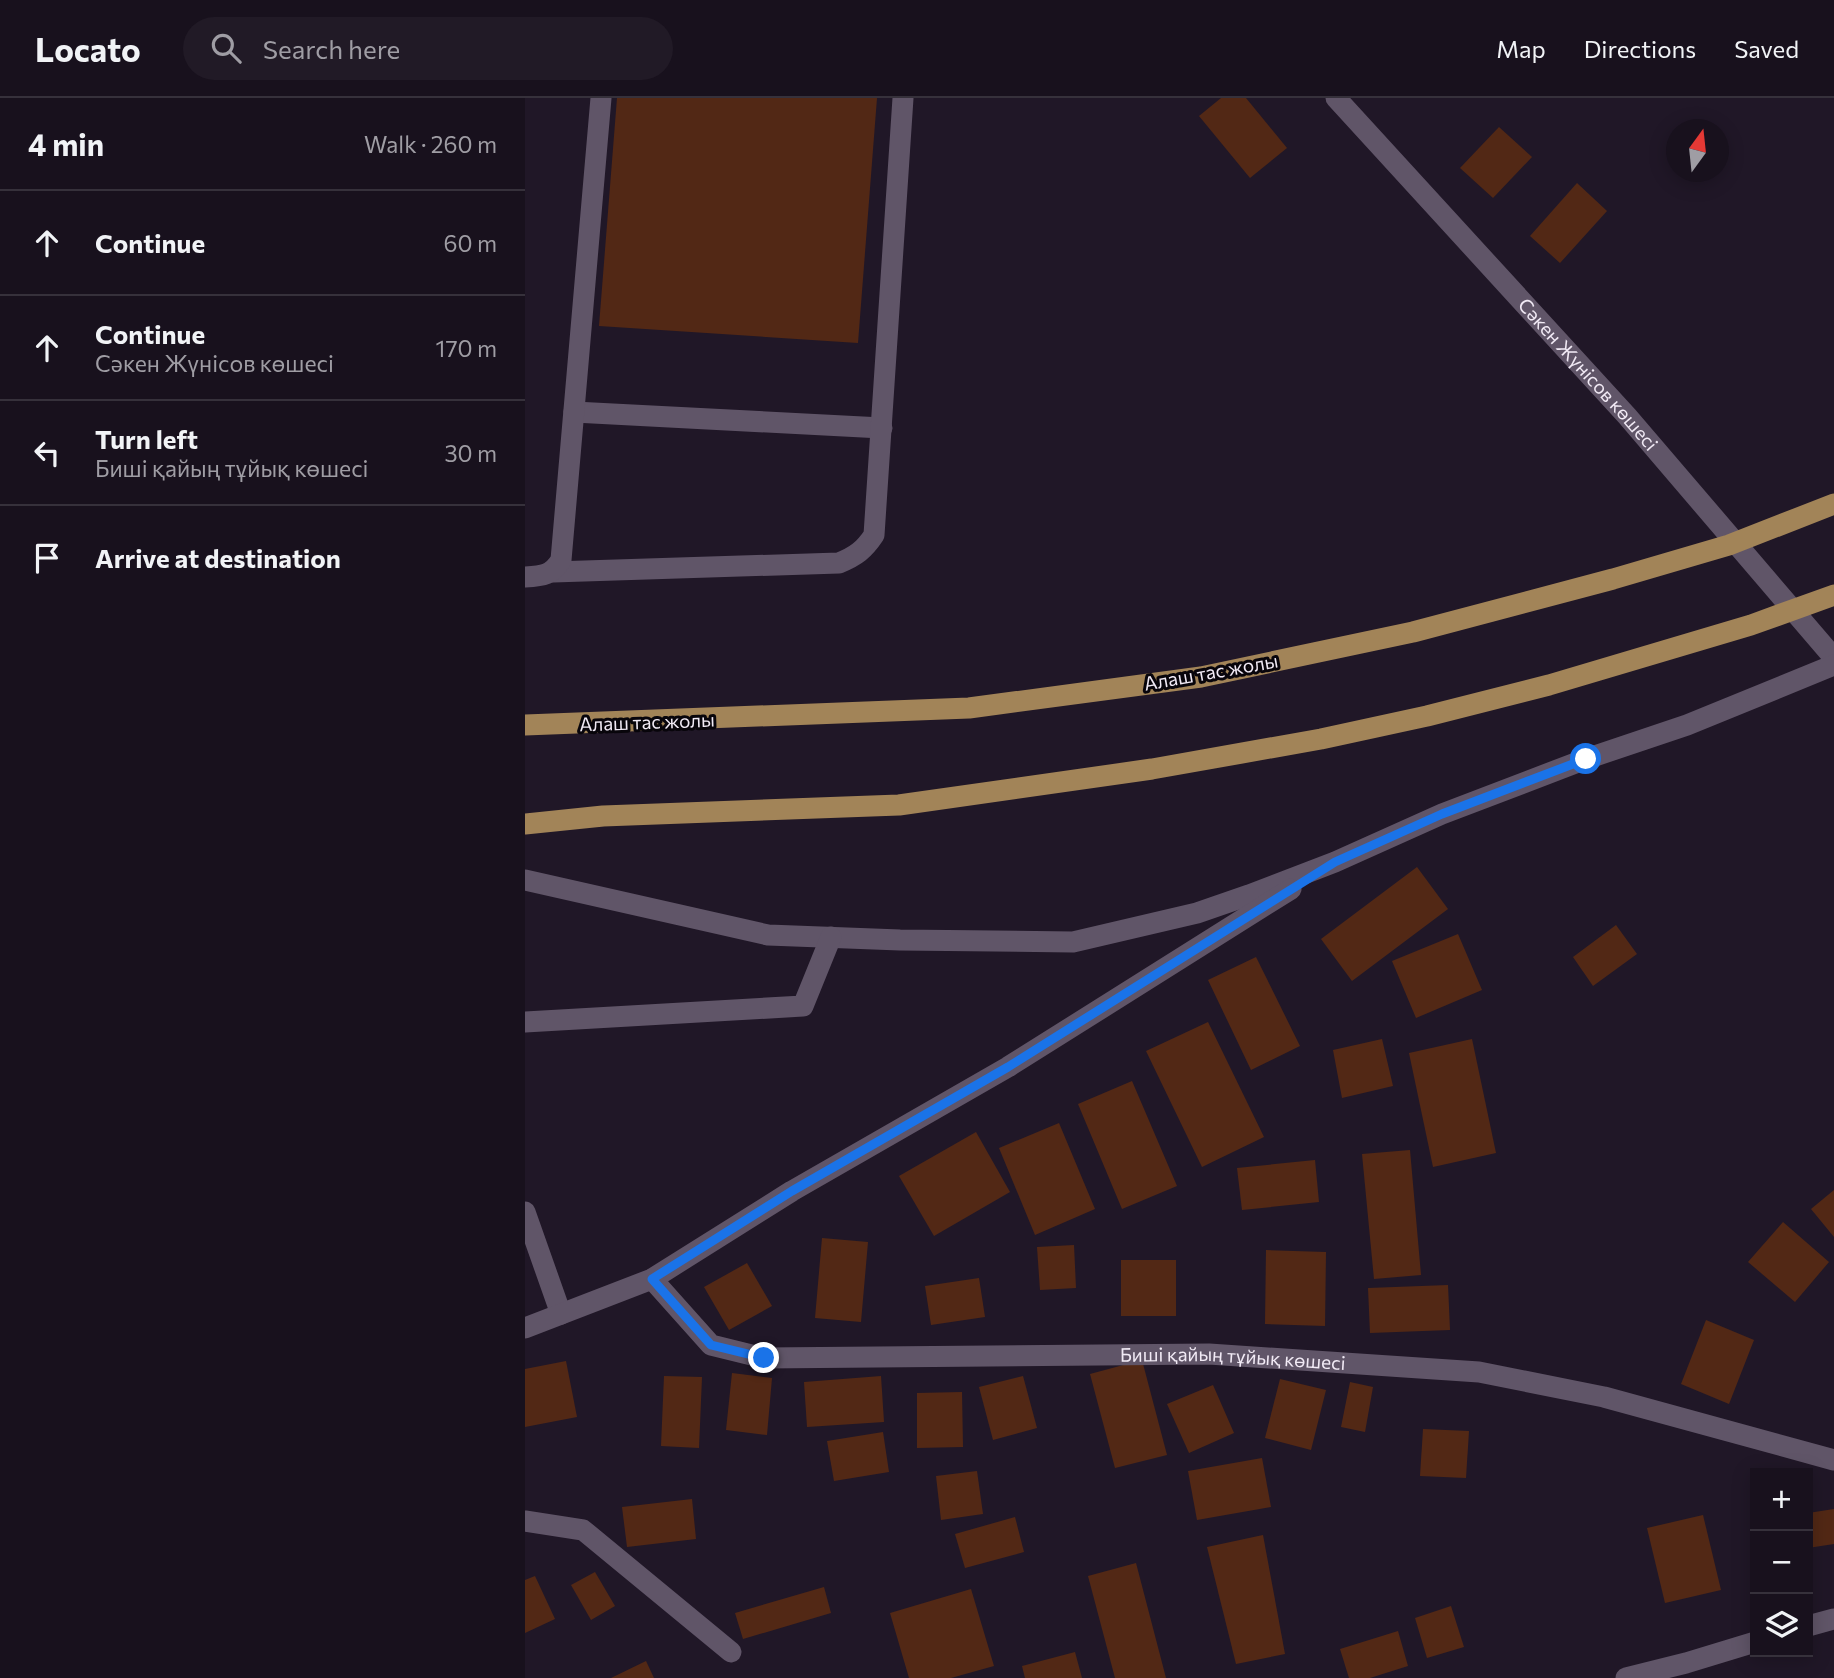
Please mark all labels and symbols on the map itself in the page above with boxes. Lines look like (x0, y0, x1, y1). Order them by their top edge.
north arrow (1666, 119, 1729, 182)
street label: Сәкен Жүнісов көшесі (1514, 293, 1663, 455)
street label: Алаш тас жолы (1142, 648, 1280, 695)
street label: Алаш тас жолы (579, 708, 715, 735)
route start (1570, 743, 1601, 774)
route end (748, 1342, 779, 1373)
street label: Биші қайың тұйық көшесі (1120, 1342, 1346, 1374)

